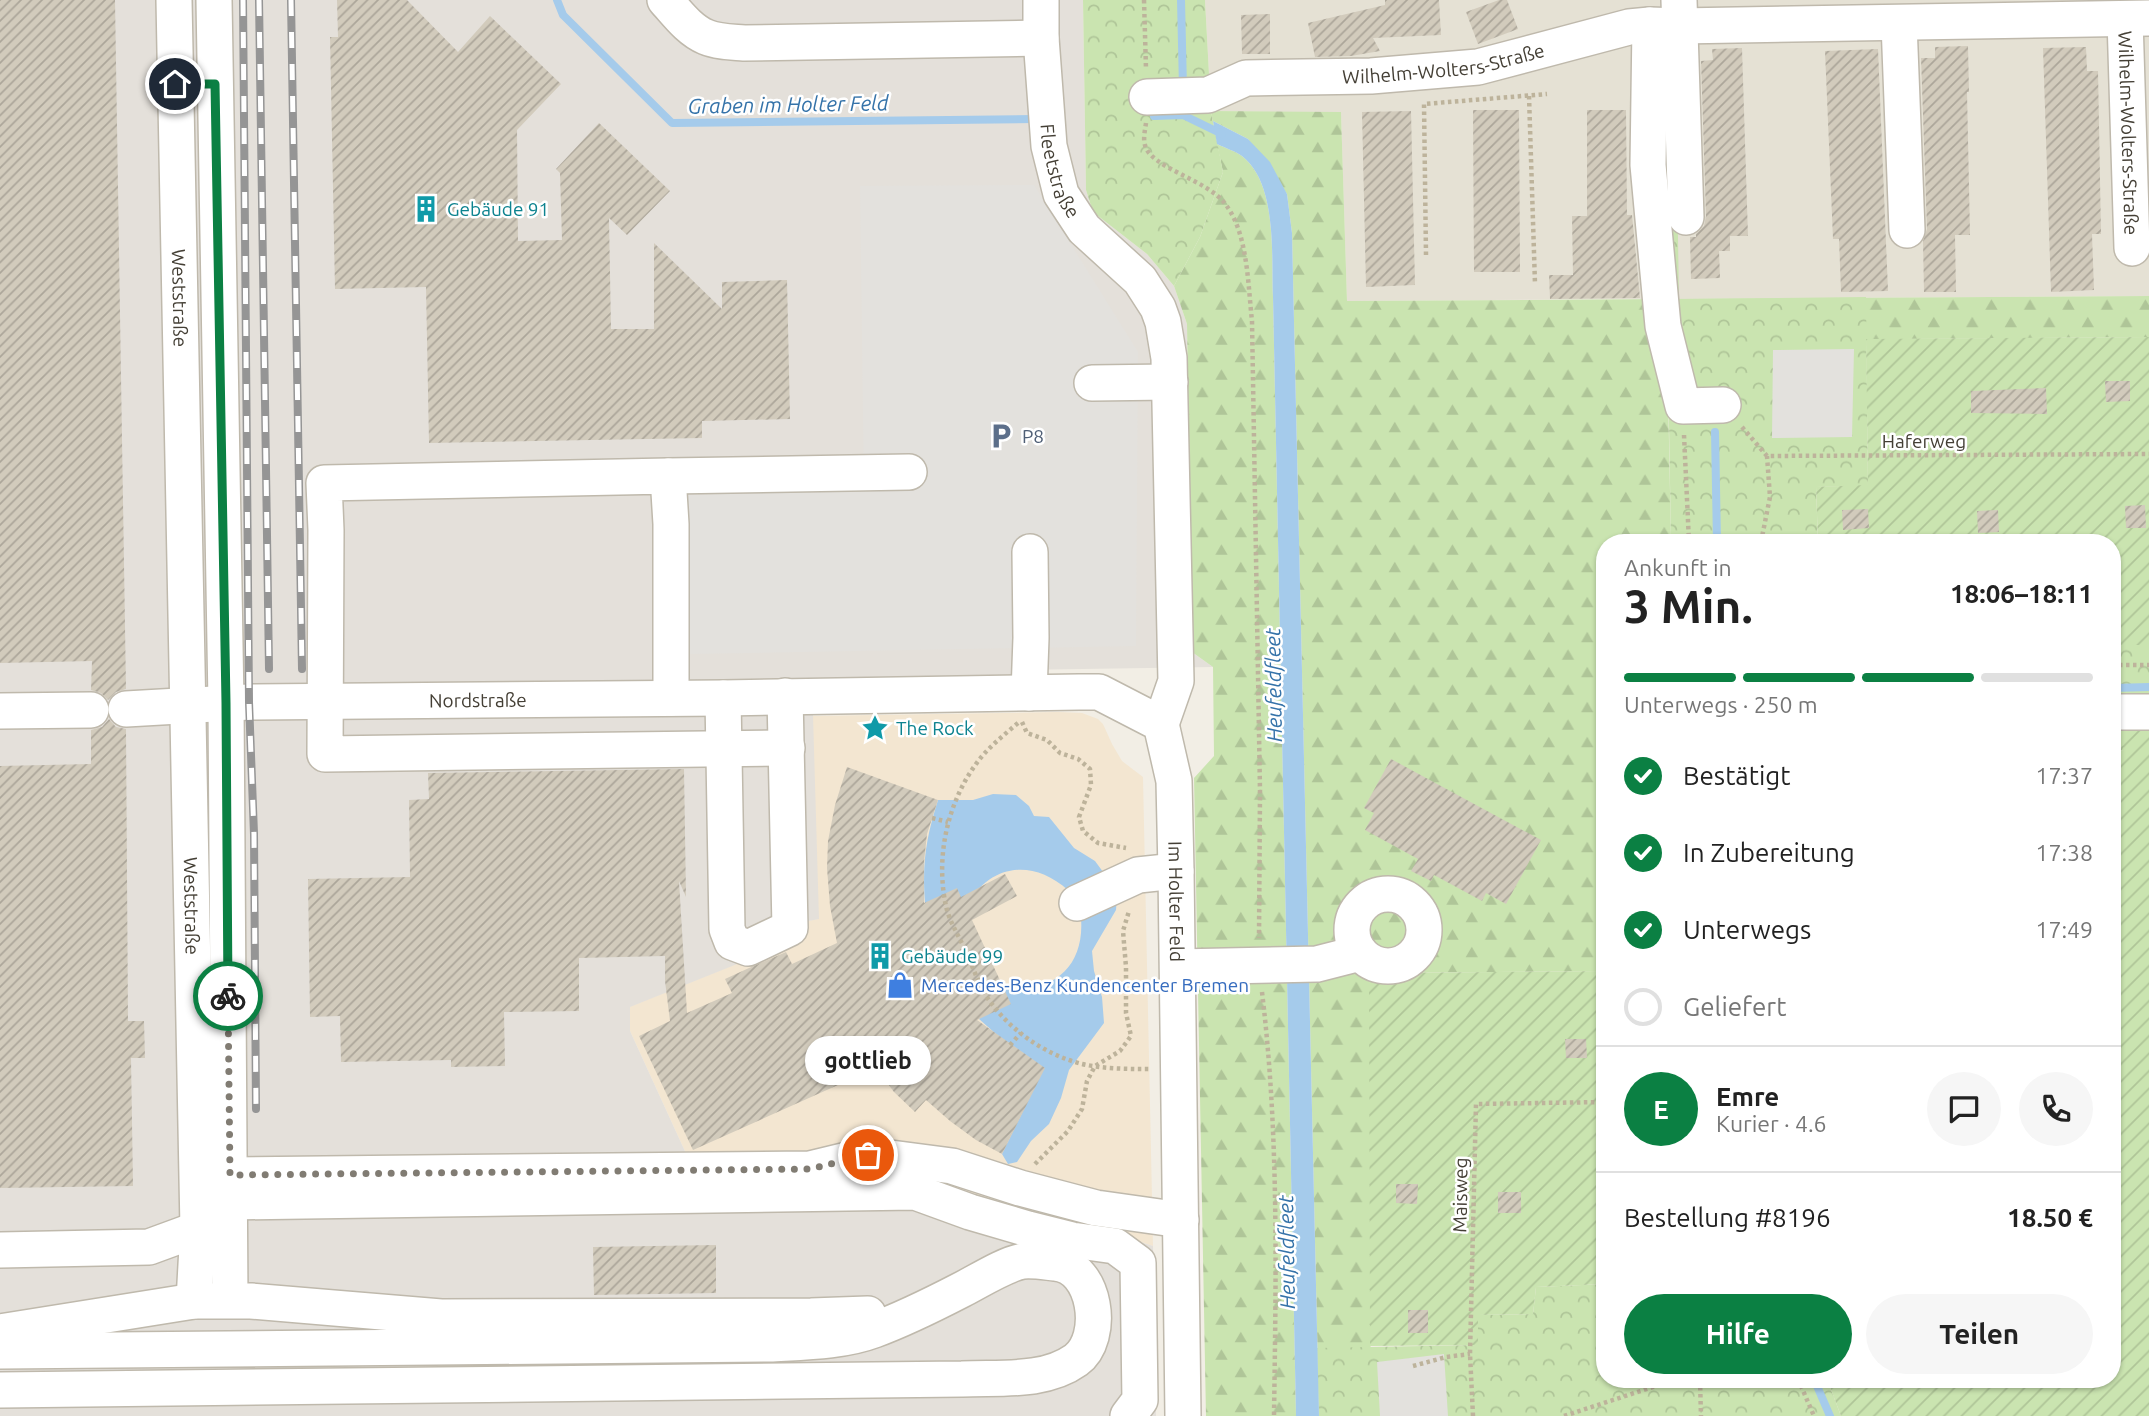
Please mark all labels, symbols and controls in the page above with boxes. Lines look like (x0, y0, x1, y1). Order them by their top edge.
street label: Wilhelm-Wolters-Straße (2114, 30, 2143, 235)
street label: Wilhelm-Wolters-Straße (1342, 39, 1547, 87)
pin (145, 54, 205, 114)
icon: home (156, 65, 194, 103)
water label: Graben im Holter Feld (687, 90, 890, 118)
street label: Fleetstraße (1036, 123, 1085, 222)
building icon: Gebäude 91 (411, 194, 441, 224)
place label: Gebäude 91 (447, 198, 549, 220)
street label: Weststraße (168, 249, 192, 347)
parking icon: P8 (986, 421, 1016, 451)
place label: P8 (1022, 425, 1044, 447)
street label: Haferweg (1882, 430, 1966, 452)
text: Ankunft in (1624, 555, 1732, 580)
text: 18:06–18:11 (1950, 579, 2093, 608)
text: 3 Min. (1624, 580, 1753, 632)
water label: Heufeldfleet (1260, 627, 1286, 742)
street label: Nordstraße (429, 689, 527, 711)
text: Unterwegs · 250 m (1624, 692, 1818, 717)
place icon: The Rock (860, 713, 890, 743)
place label: The Rock (896, 717, 974, 739)
icon: check (1624, 757, 1662, 795)
text: Bestätigt (1683, 761, 1790, 790)
text: 17:37 (2035, 763, 2093, 788)
icon: check (1624, 834, 1662, 872)
text: In Zubereitung (1683, 838, 1855, 867)
text: 17:38 (2035, 840, 2093, 865)
street label: Im Holter Feld (1164, 841, 1188, 962)
street label: Weststraße (180, 857, 204, 955)
icon: check (1624, 911, 1662, 949)
text: Unterwegs (1683, 915, 1811, 944)
text: 17:49 (2035, 917, 2093, 942)
building icon: Gebäude 99 (865, 941, 895, 971)
place label: Gebäude 99 (901, 945, 1003, 967)
courier (193, 961, 263, 1031)
shop icon: Mercedes-Benz Kundencenter Bremen (885, 970, 915, 1000)
place label: Mercedes-Benz Kundencenter Bremen (921, 974, 1249, 996)
icon: bike (209, 977, 247, 1015)
text: Geliefert (1683, 992, 1786, 1021)
callout: gottlieb (805, 1036, 931, 1085)
text: gottlieb (824, 1048, 912, 1073)
button: chat (1927, 1072, 2001, 1146)
button: phone (2019, 1072, 2093, 1146)
text: Emre (1716, 1082, 1779, 1111)
text: E (1653, 1095, 1669, 1124)
text: Kurier · 4.6 (1716, 1111, 1827, 1136)
pin (838, 1125, 898, 1185)
icon: bag (849, 1136, 887, 1174)
street label: Maisweg (1448, 1157, 1472, 1233)
water label: Heufeldfleet (1273, 1194, 1299, 1309)
text: Bestellung #8196 (1624, 1203, 1831, 1232)
text: 18.50 € (2007, 1203, 2093, 1232)
button: Hilfe (1624, 1294, 1852, 1374)
button: Teilen (1866, 1294, 2093, 1374)

